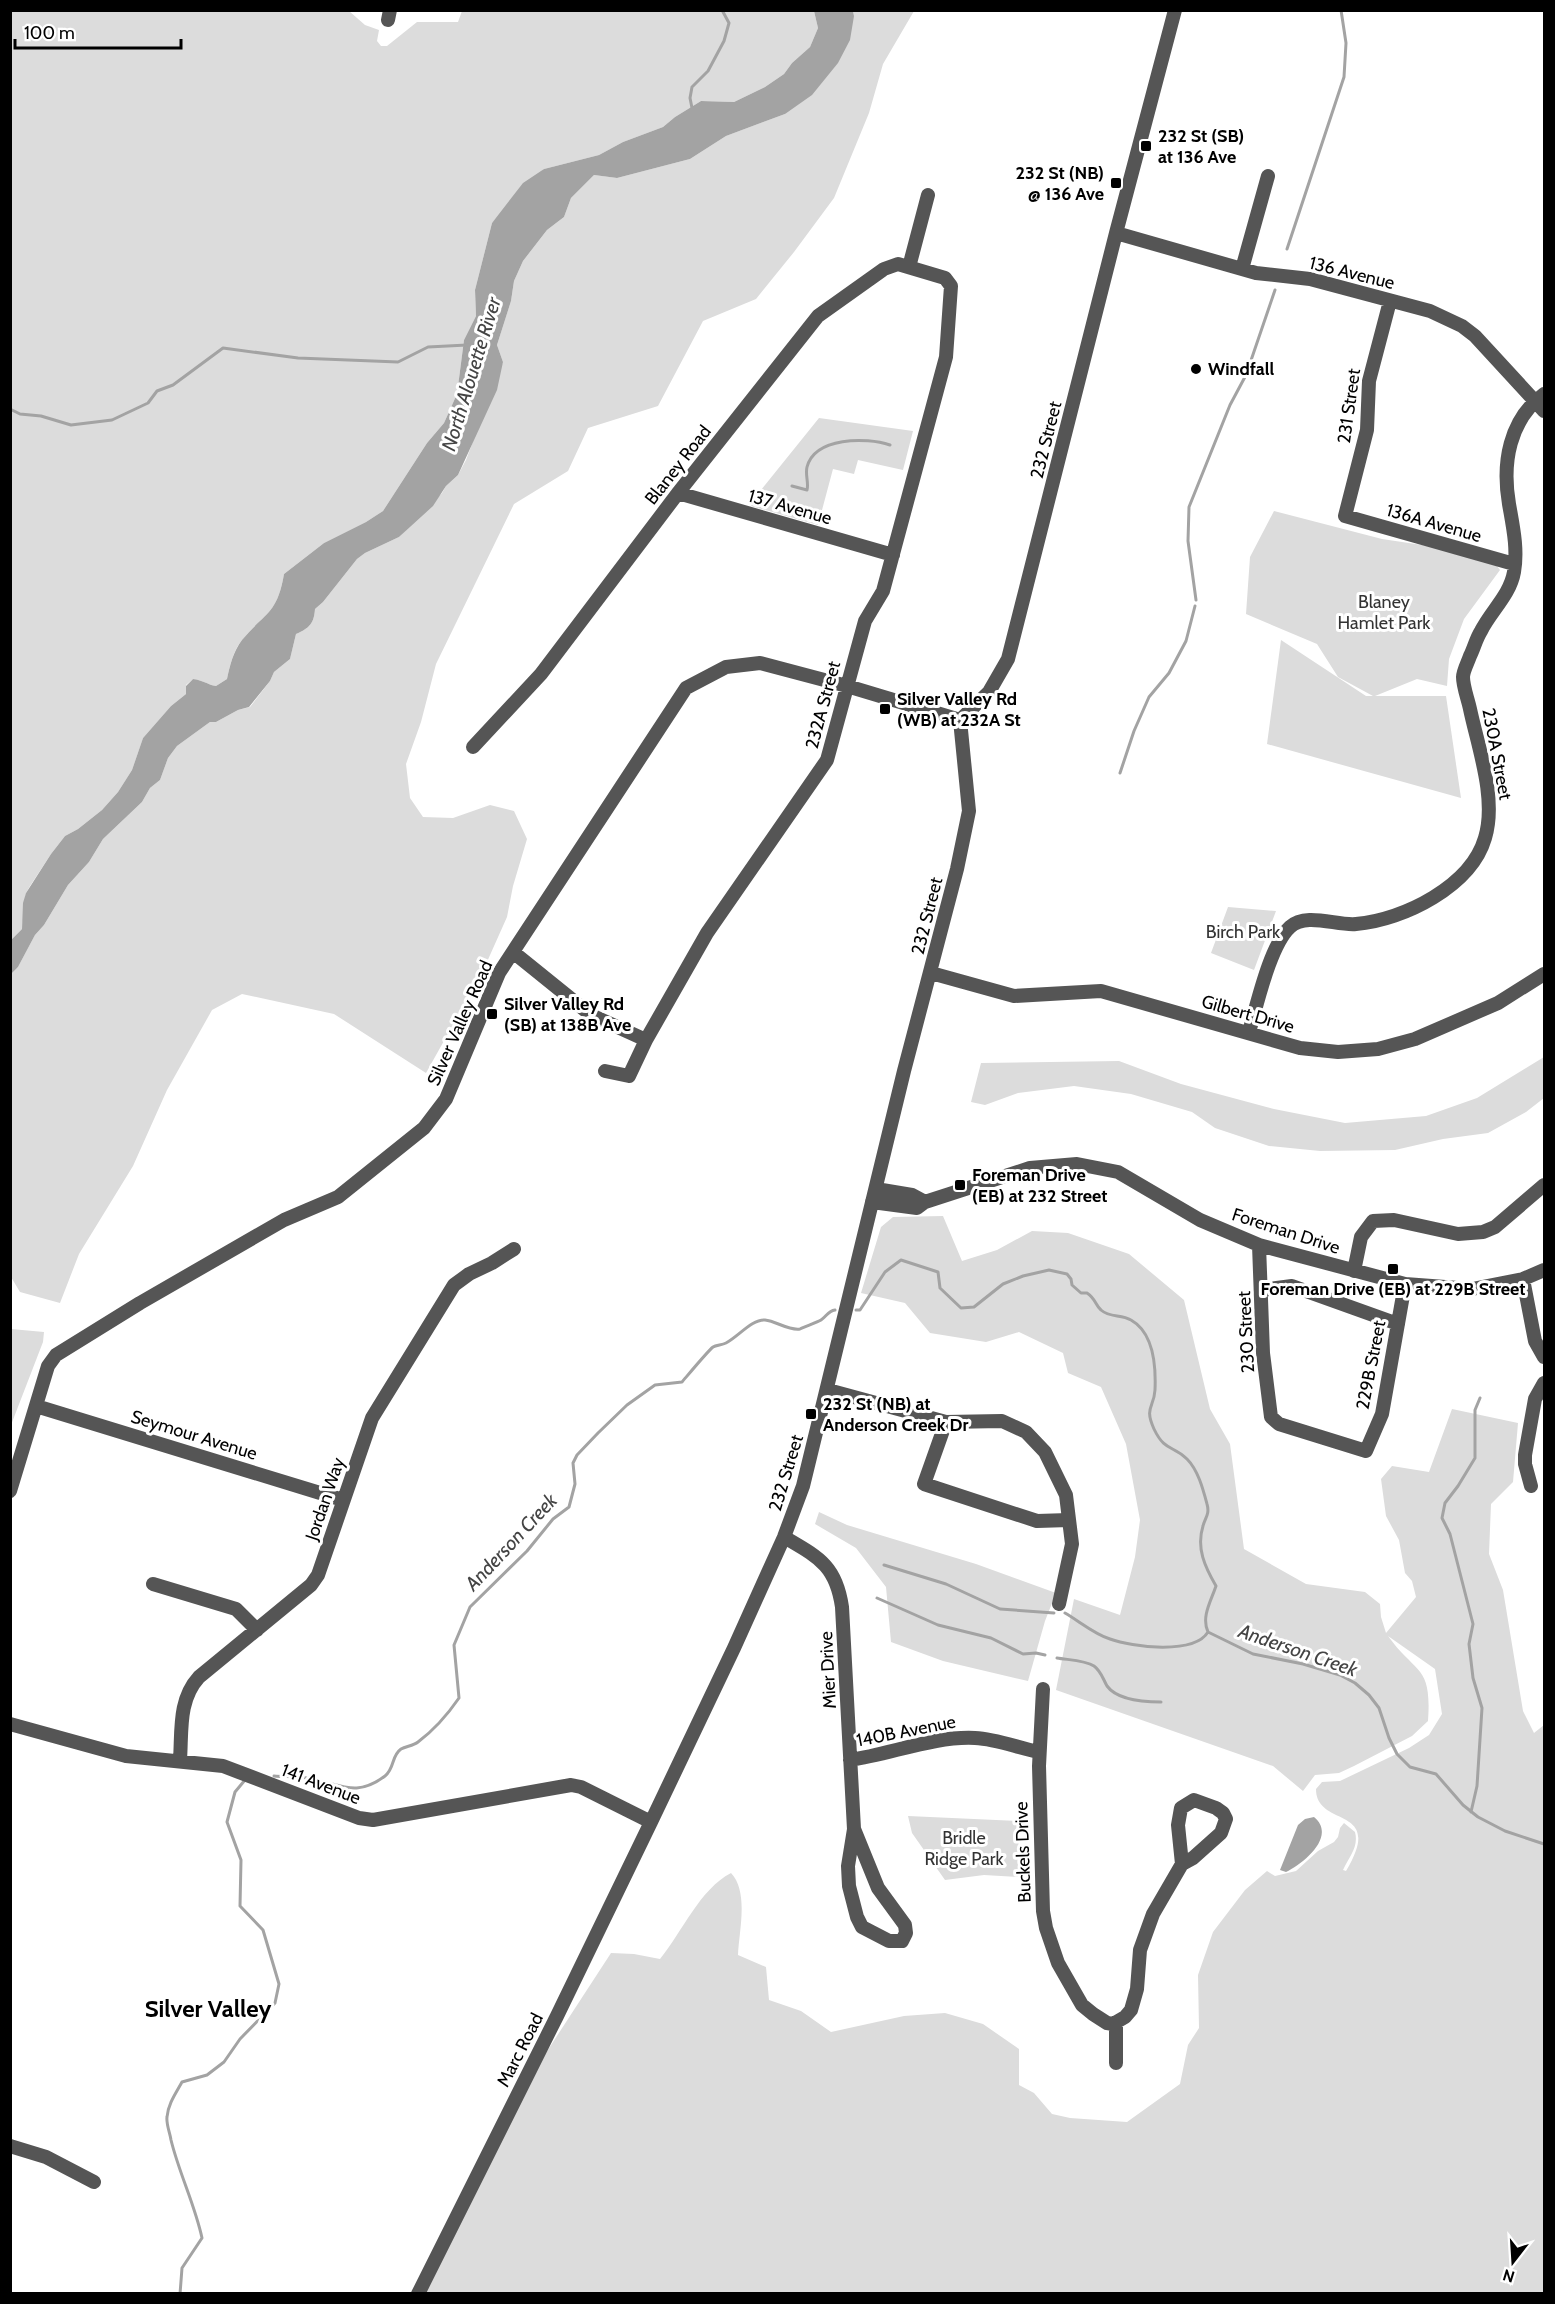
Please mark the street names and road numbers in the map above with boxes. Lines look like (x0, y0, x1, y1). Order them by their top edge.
street label: 136 Avenue (1307, 252, 1397, 294)
street label: 231 Street (1333, 367, 1365, 445)
street label: 232 Street (1026, 399, 1066, 481)
street label: Blaney Road (640, 421, 716, 509)
street label: 137 Avenue (746, 485, 834, 529)
street label: 136A Avenue (1384, 499, 1484, 547)
street label: 232A Street (801, 659, 845, 751)
street label: 230A Street (1477, 706, 1517, 802)
street label: 232 Street (907, 875, 947, 957)
street label: Silver Valley Road (423, 957, 497, 1089)
street label: Gilbert Drive (1199, 990, 1297, 1038)
street label: Foreman Drive (1229, 1203, 1343, 1259)
street label: 230 Street (1233, 1290, 1259, 1374)
street label: 229B Street (1352, 1319, 1390, 1411)
street label: Seymour Avenue (128, 1405, 260, 1465)
street label: 232 Street (764, 1432, 808, 1514)
street label: Jordan Way (300, 1455, 349, 1544)
street label: Mier Drive (815, 1631, 841, 1709)
street label: 140B Avenue (854, 1711, 958, 1751)
street label: 141 Avenue (278, 1759, 364, 1809)
street label: Buckels Drive (1010, 1801, 1036, 1903)
street label: Marc Road (492, 2009, 548, 2091)

